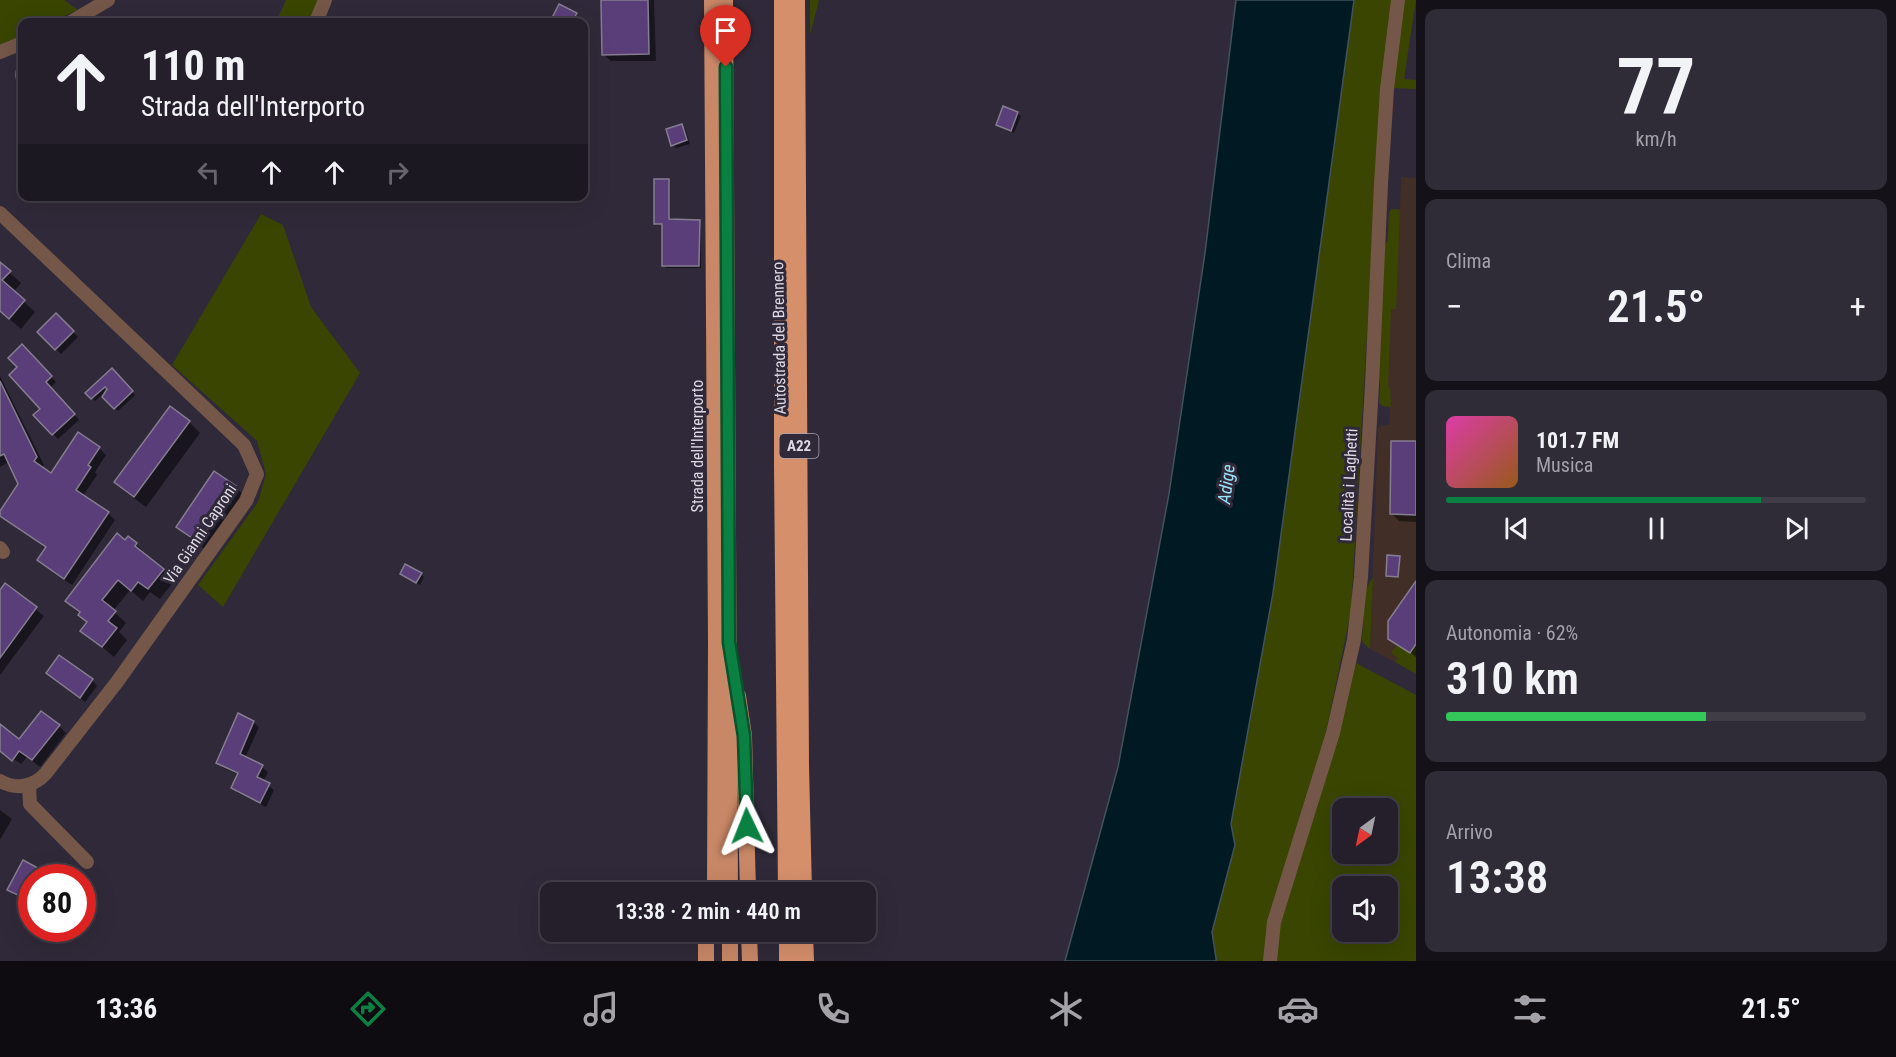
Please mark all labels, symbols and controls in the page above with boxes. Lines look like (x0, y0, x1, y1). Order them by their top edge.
pin (700, 5, 751, 67)
icon: arrive (709, 14, 742, 47)
text: 110 m (141, 41, 246, 90)
icon: ahead (42, 42, 120, 120)
text: 77 (1617, 42, 1695, 133)
text: Strada dell'Interporto (141, 91, 365, 123)
text: km/h (1635, 127, 1677, 151)
icon: left (192, 156, 225, 189)
icon: ahead (255, 156, 288, 189)
icon: ahead (318, 156, 351, 189)
icon: right (381, 156, 414, 189)
text: Clima (1446, 249, 1491, 273)
street label: Autostrada del Brennero (768, 262, 790, 414)
text: 21.5° (1607, 280, 1705, 333)
text: − (1446, 287, 1463, 326)
text: + (1850, 287, 1866, 326)
street label: Strada dell'Interporto (688, 380, 707, 512)
street label: Località i Laghetti (1337, 428, 1361, 542)
text: 101.7 FM (1536, 428, 1619, 453)
road number: A22 (780, 434, 818, 458)
text: Musica (1536, 453, 1593, 477)
water label: Adige (1213, 463, 1239, 506)
street label: Via Gianni Caproni (160, 480, 240, 588)
icon: previous (1500, 512, 1533, 545)
icon: pause (1640, 512, 1673, 545)
icon: next (1780, 512, 1813, 545)
text: Autonomia · 62% (1446, 621, 1578, 645)
text: 310 km (1446, 652, 1579, 705)
position arrow (715, 794, 779, 858)
north arrow (1332, 798, 1398, 864)
map controls (1332, 798, 1398, 942)
text: Arrivo (1446, 820, 1493, 844)
text: 13:38 (1446, 851, 1548, 904)
speed limit sign: 80 (18, 864, 96, 942)
button: sound (1332, 876, 1398, 942)
text: 13:38 · 2 min · 440 m (615, 899, 801, 924)
icon: directions (347, 988, 389, 1030)
icon: music (580, 988, 622, 1030)
icon: phone (812, 988, 854, 1030)
icon: climate (1045, 988, 1087, 1030)
icon: car (1277, 988, 1319, 1030)
icon: filters (1509, 988, 1551, 1030)
text: 13:36 (95, 993, 157, 1025)
text: 21.5° (1742, 993, 1801, 1025)

